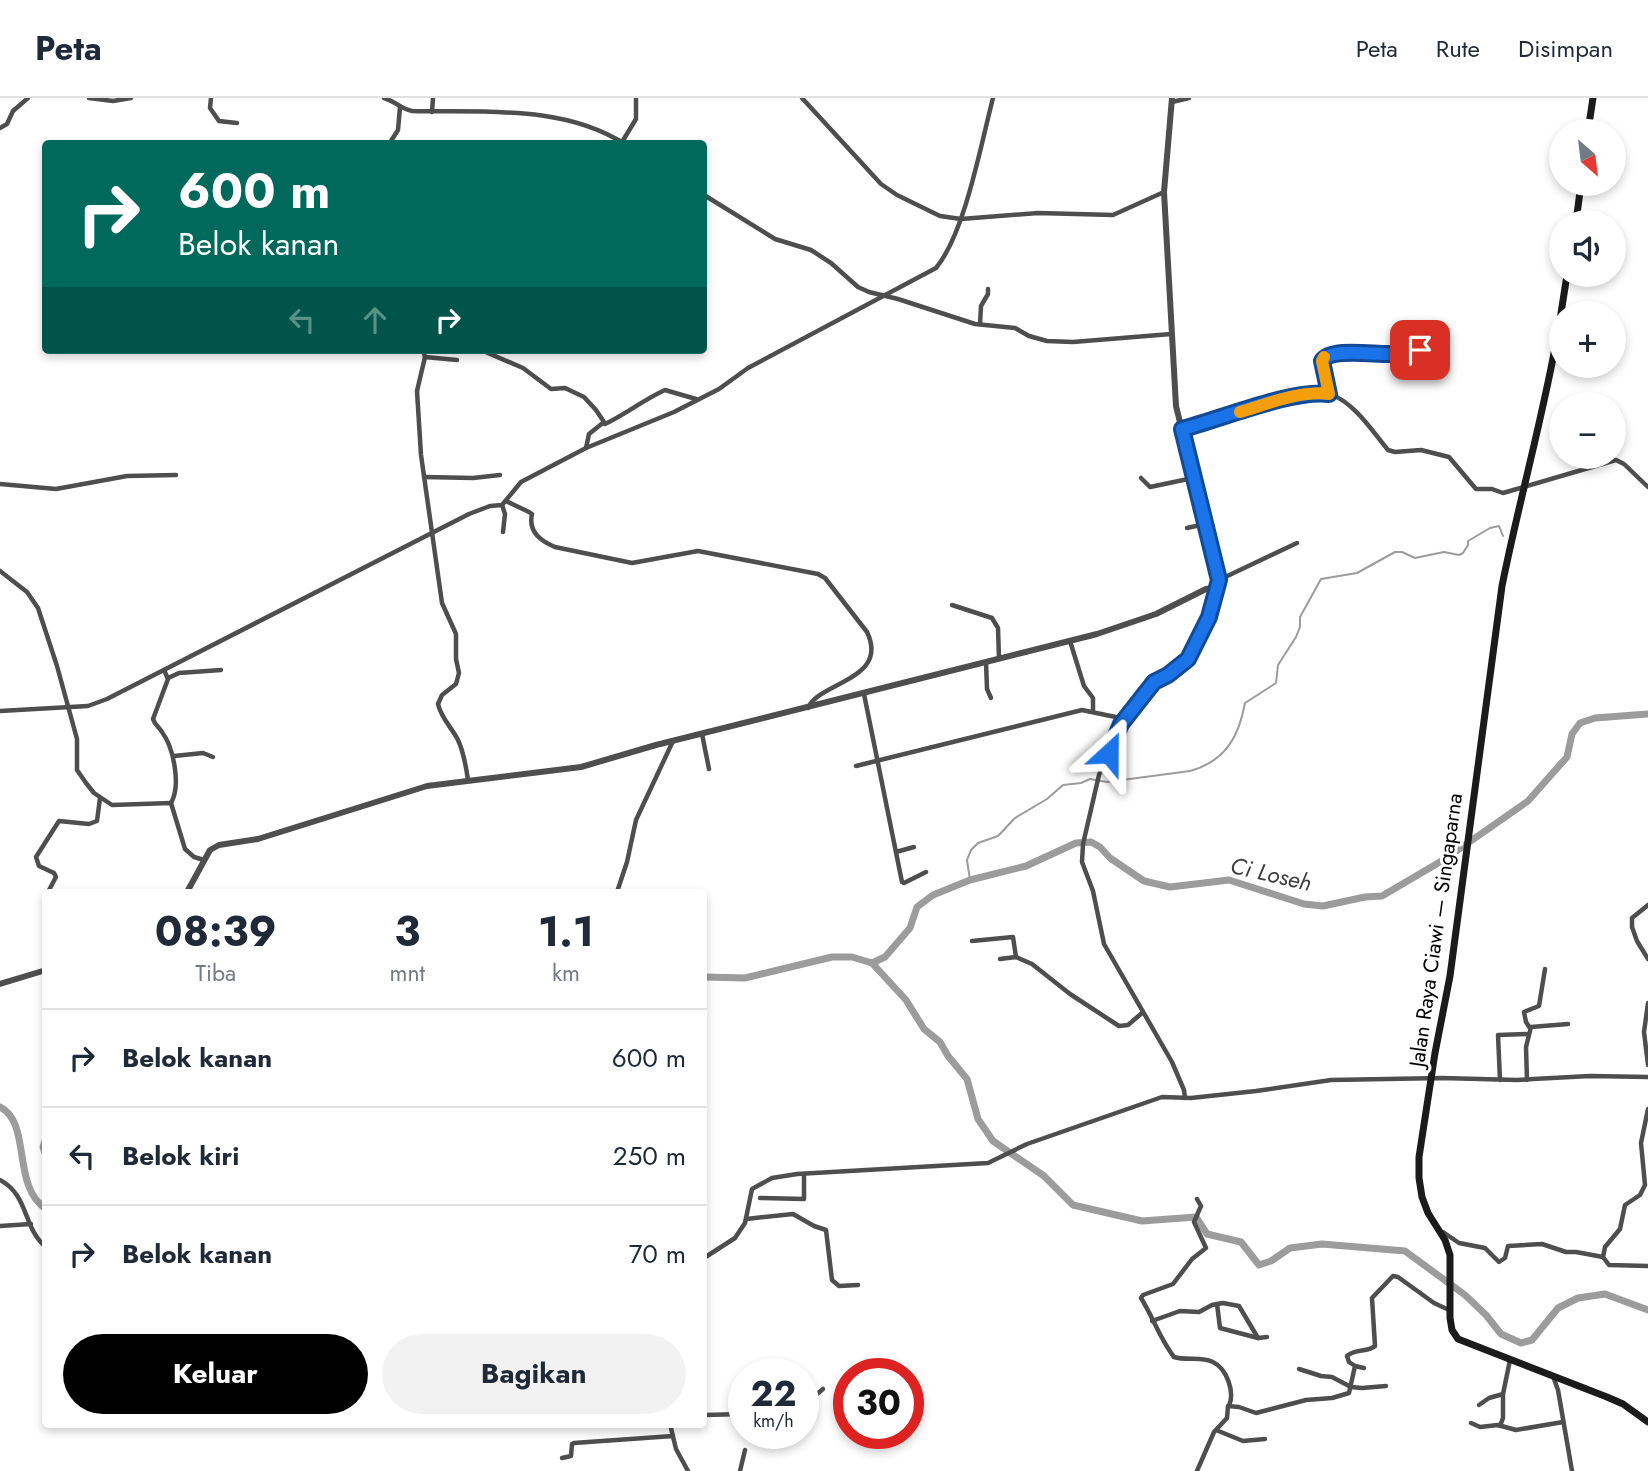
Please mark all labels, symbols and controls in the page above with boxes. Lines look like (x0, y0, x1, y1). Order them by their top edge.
text: Peta (35, 25, 102, 72)
text: Peta (1356, 31, 1398, 66)
text: Rute (1436, 31, 1480, 66)
text: Disimpan (1518, 31, 1613, 66)
north arrow (1549, 119, 1626, 196)
map controls (1549, 119, 1626, 469)
text: 600 m (178, 156, 331, 226)
icon: right (63, 168, 154, 259)
button: sound (1549, 210, 1626, 287)
text: Belok kanan (178, 221, 339, 267)
icon: left (283, 301, 321, 339)
icon: ahead (356, 301, 394, 339)
icon: right (429, 301, 467, 339)
button: + (1549, 301, 1626, 378)
pin (1390, 320, 1450, 380)
icon: arrive (1401, 331, 1439, 369)
button: − (1549, 392, 1626, 469)
position arrow (1072, 716, 1146, 790)
street label: Jalan Raya Ciawi — Singaparna (1402, 791, 1470, 1072)
water label: Ci Loseh (1227, 848, 1315, 900)
text: 08:39 (155, 901, 277, 962)
text: 3 (394, 901, 420, 962)
text: 1.1 (538, 901, 594, 962)
text: Tiba (195, 956, 236, 990)
text: mnt (390, 956, 425, 990)
text: km (552, 956, 580, 990)
icon: right (63, 1039, 101, 1077)
text: Belok kanan (122, 1039, 272, 1077)
text: 600 m (612, 1039, 686, 1077)
icon: left (63, 1137, 101, 1175)
text: Belok kiri (122, 1137, 239, 1175)
text: 250 m (613, 1137, 686, 1175)
icon: right (63, 1235, 101, 1273)
text: Belok kanan (122, 1235, 272, 1273)
text: 70 m (629, 1235, 686, 1273)
button: Keluar (63, 1334, 368, 1414)
button: Bagikan (382, 1334, 686, 1414)
speed limit sign: 30 (833, 1358, 924, 1449)
text: 22 (751, 1369, 796, 1419)
text: km/h (753, 1408, 794, 1434)

